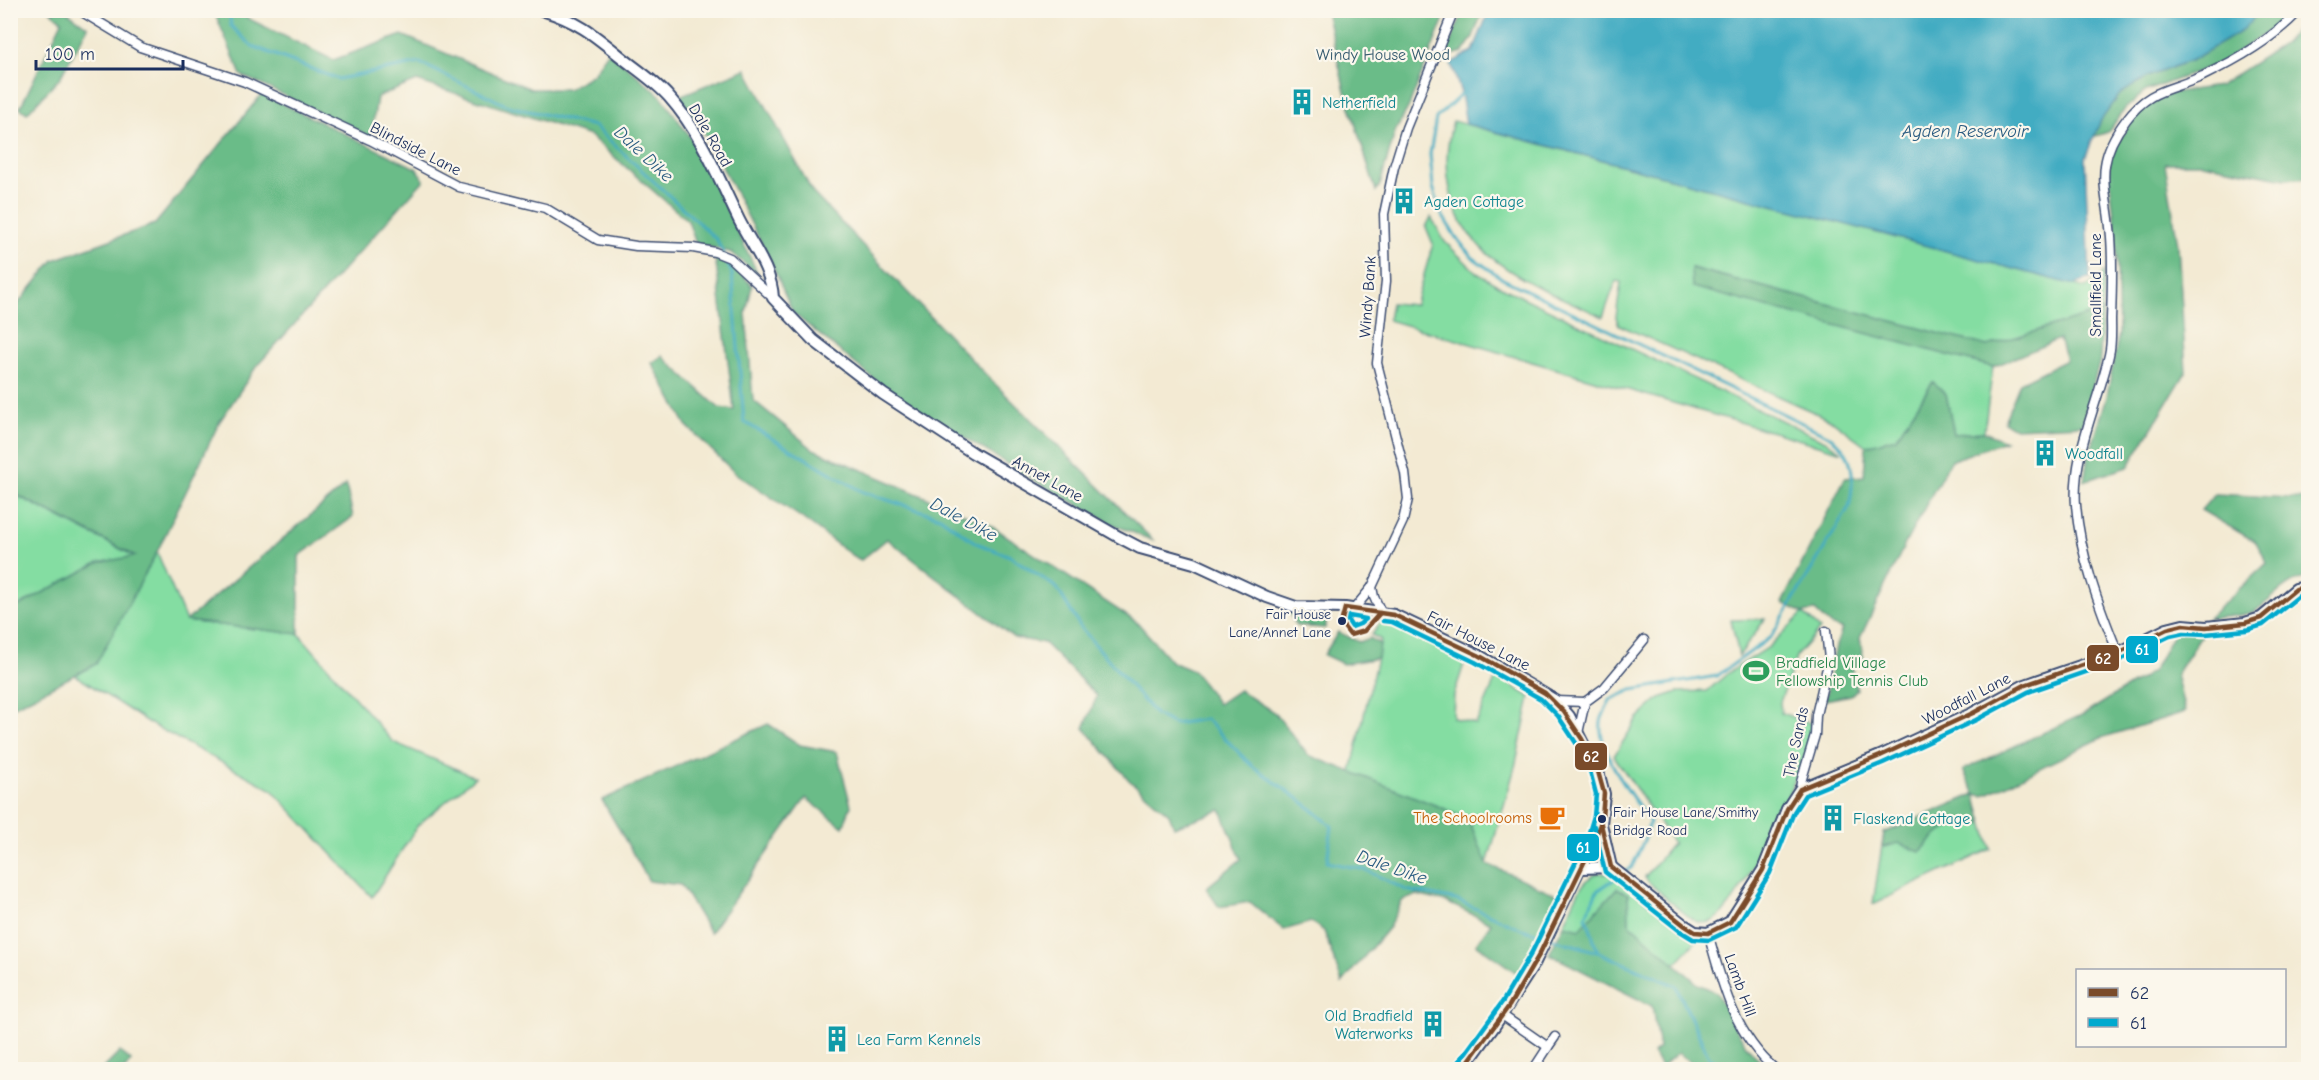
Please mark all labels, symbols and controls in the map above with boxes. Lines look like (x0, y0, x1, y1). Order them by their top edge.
scale bar (36, 33, 183, 71)
text: 100 m (45, 44, 95, 65)
park label: Windy House Wood (1316, 46, 1450, 64)
building icon: Netherfield (1287, 87, 1317, 117)
place label: Netherfield (1322, 94, 1396, 112)
street label: Dale Road (685, 101, 735, 170)
street label: Blindside Lane (367, 118, 464, 179)
water label: Agden Reservoir (1901, 121, 2029, 142)
water label: Dale Dike (610, 122, 677, 187)
building icon: Agden Cottage (1389, 186, 1419, 216)
place label: Agden Cottage (1424, 193, 1524, 211)
street label: Smallfield Lane (2087, 233, 2105, 337)
street label: Windy Bank (1356, 255, 1380, 339)
building icon: Woodfall (2030, 438, 2060, 468)
place label: Woodfall (2065, 445, 2123, 463)
street label: Annet Lane (1009, 452, 1086, 506)
water label: Dale Dike (927, 493, 1001, 546)
place label: Fair House Lane/Annet Lane (1229, 606, 1331, 641)
street label: Fair House Lane (1424, 607, 1533, 675)
marker: Fair House Lane/Annet Lane (1336, 615, 1348, 627)
line badge: 61 (2125, 635, 2159, 664)
text: 61 (2135, 641, 2149, 659)
line badge: 62 (2086, 644, 2120, 672)
text: 62 (2095, 650, 2111, 668)
place label: Bradfield Village Fellowship Tennis Club (1776, 654, 1928, 690)
sports icon: Bradfield Village Fellowship Tennis Club (1741, 656, 1771, 686)
street label: Woodfall Lane (1919, 669, 2013, 729)
street label: The Sands (1780, 705, 1812, 779)
line badge: 62 (1574, 742, 1608, 771)
text: 62 (1583, 748, 1599, 766)
cafe icon: The Schoolrooms (1537, 802, 1567, 832)
building icon: Flaskend Cottage (1818, 803, 1848, 833)
place label: Fair House Lane/Smithy Bridge Road (1613, 804, 1759, 839)
place label: The Schoolrooms (1413, 809, 1532, 827)
place label: Flaskend Cottage (1853, 810, 1970, 828)
marker: Fair House Lane/Smithy Bridge Road (1596, 813, 1608, 825)
line badge: 61 (1566, 833, 1600, 862)
text: 61 (1576, 839, 1590, 857)
water label: Dale Dike (1354, 846, 1430, 889)
street label: Lamb Hill (1720, 952, 1760, 1019)
legend (2076, 969, 2286, 1047)
text: 62 (2130, 983, 2149, 1004)
place label: Old Bradfield Waterworks (1325, 1007, 1413, 1043)
building icon: Old Bradfield Waterworks (1418, 1009, 1448, 1039)
text: 61 (2130, 1013, 2147, 1034)
building icon: Lea Farm Kennels (822, 1024, 852, 1054)
place label: Lea Farm Kennels (857, 1031, 981, 1049)

